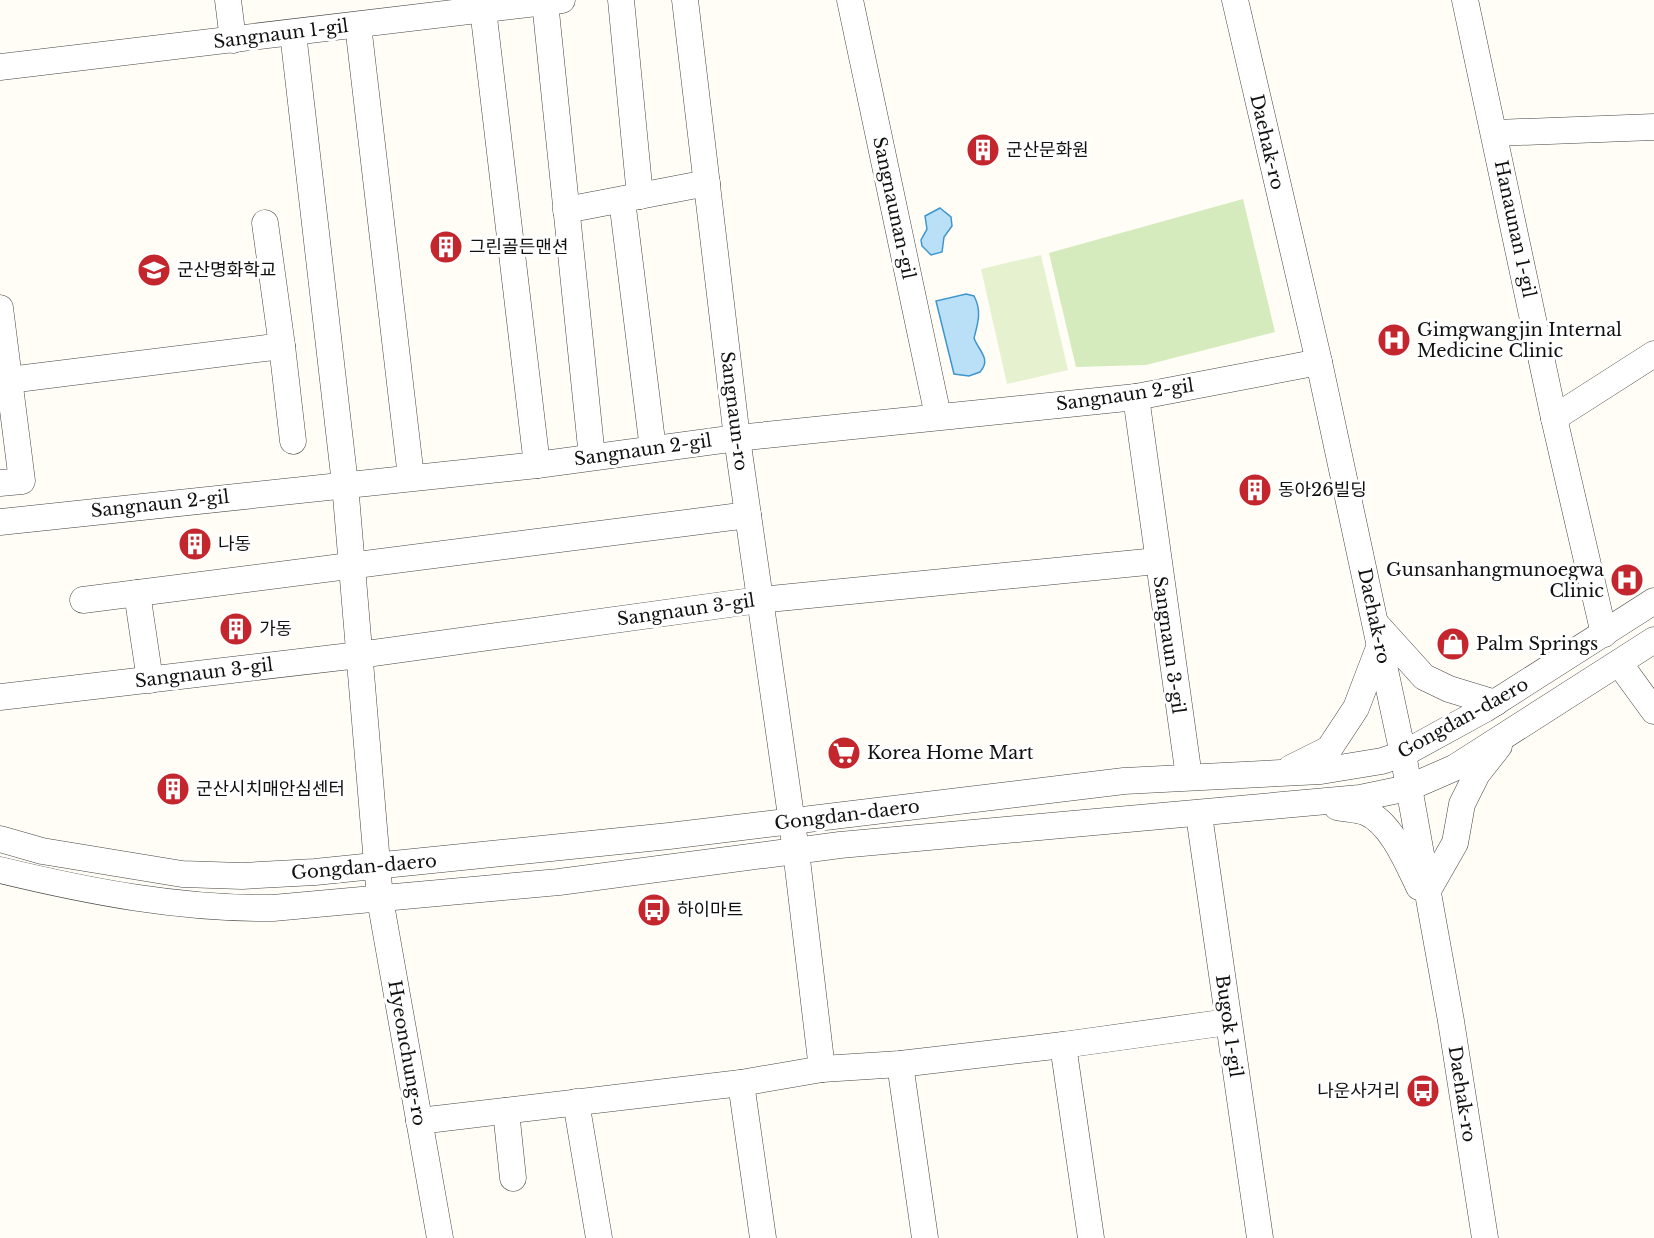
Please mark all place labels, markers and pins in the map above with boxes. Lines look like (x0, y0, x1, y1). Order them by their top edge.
building icon: 군산문화원 (965, 132, 1001, 168)
place label: 군산문화원 (1006, 139, 1089, 161)
building icon: 그린골든맨션 (428, 229, 464, 265)
place label: 그린골든맨션 (469, 236, 568, 258)
school or university icon: 군산명화학교 (136, 252, 172, 288)
place label: 군산명화학교 (177, 259, 276, 281)
place label: Gimgwangjin Internal Medicine Clinic (1417, 319, 1622, 362)
hospital icon: Gimgwangjin Internal Medicine Clinic (1376, 322, 1412, 358)
building icon: 동아26빌딩 (1237, 472, 1273, 508)
place label: 동아26빌딩 (1278, 479, 1367, 501)
building icon: 나동 (177, 526, 213, 562)
place label: 나동 (218, 533, 251, 555)
place label: Gunsanhangmunoegwa Clinic (1386, 559, 1604, 602)
hospital icon: Gunsanhangmunoegwa Clinic (1609, 562, 1645, 598)
building icon: 가동 (218, 611, 254, 647)
place label: 가동 (259, 618, 292, 640)
shop icon: Palm Springs (1435, 626, 1471, 662)
place label: Palm Springs (1476, 633, 1598, 655)
supermarket icon: Korea Home Mart (826, 735, 862, 771)
place label: Korea Home Mart (867, 742, 1034, 764)
building icon: 군산시치매안심센터 (155, 771, 191, 807)
place label: 군산시치매안심센터 (196, 778, 345, 800)
bus stop icon: 하이마트 (636, 892, 672, 928)
place label: 하이마트 (677, 899, 743, 921)
bus stop icon: 나운사거리 (1405, 1073, 1441, 1109)
place label: 나운사거리 (1317, 1080, 1400, 1102)

